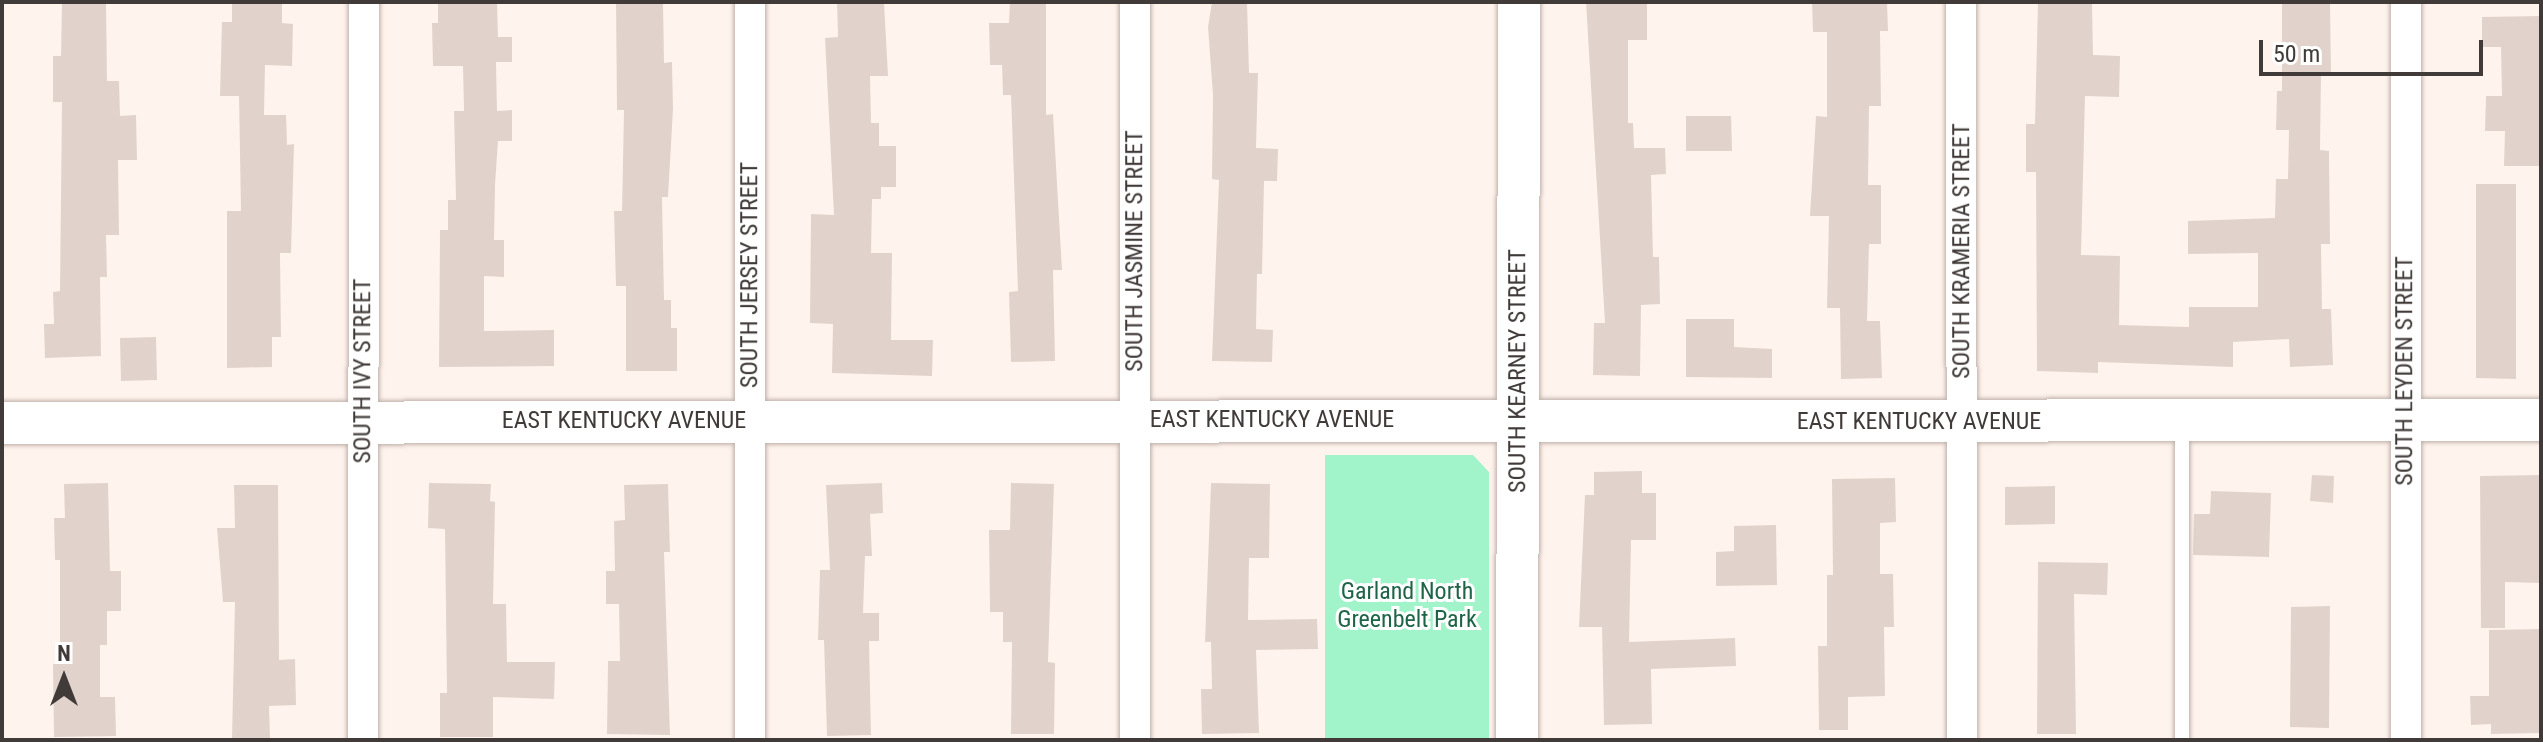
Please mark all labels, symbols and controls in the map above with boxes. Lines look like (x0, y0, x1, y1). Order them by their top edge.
scale bar (2263, 24, 2487, 74)
text: 50 m (2273, 40, 2320, 68)
street label: SOUTH KRAMERIA STREET (1948, 123, 1976, 379)
street label: SOUTH JASMINE STREET (1121, 130, 1149, 372)
street label: SOUTH JERSEY STREET (736, 162, 764, 388)
street label: SOUTH KEARNEY STREET (1504, 249, 1532, 493)
street label: SOUTH LEYDEN STREET (2391, 256, 2419, 486)
street label: SOUTH IVY STREET (349, 278, 377, 464)
street label: EAST KENTUCKY AVENUE (1149, 406, 1395, 434)
street label: EAST KENTUCKY AVENUE (501, 407, 747, 435)
street label: EAST KENTUCKY AVENUE (1796, 408, 2042, 436)
park label: Garland North Greenbelt Park (1337, 578, 1477, 634)
north arrow (24, 638, 104, 718)
text: N (57, 641, 71, 666)

